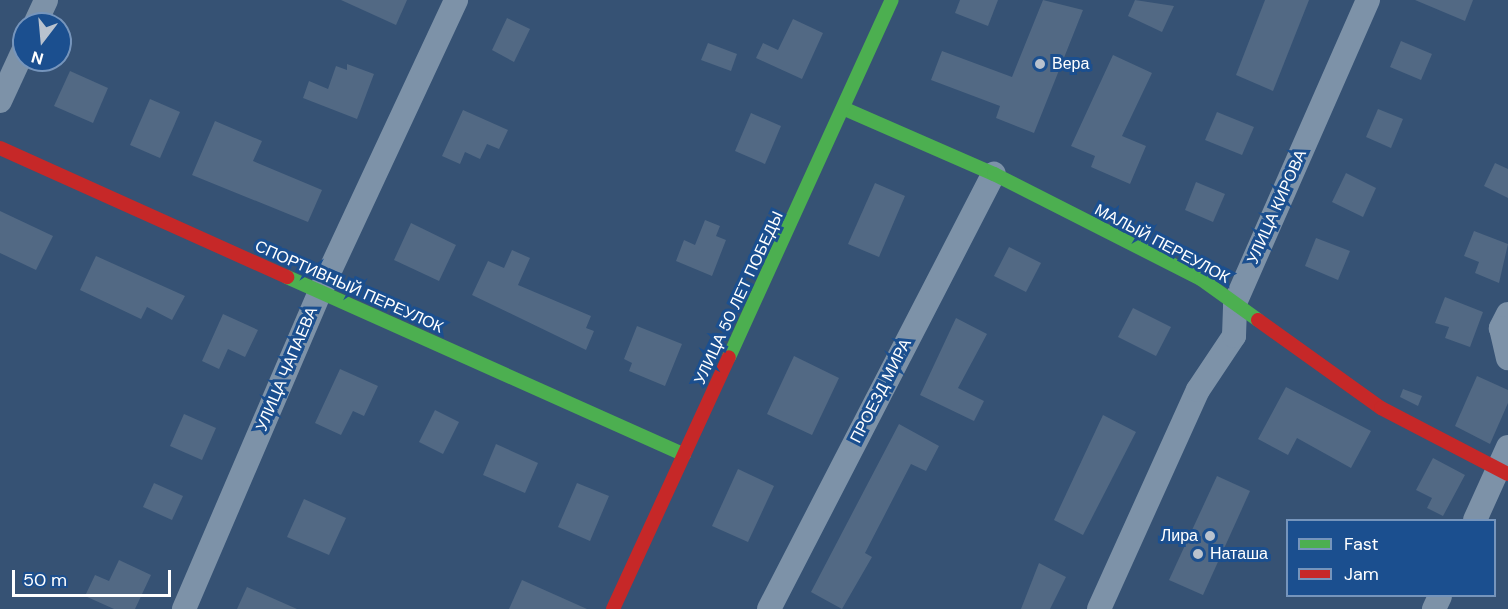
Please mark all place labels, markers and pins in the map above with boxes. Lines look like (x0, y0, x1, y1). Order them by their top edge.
place label: Вера (1052, 54, 1089, 74)
marker: Вера (1033, 57, 1047, 71)
place label: Лира (1161, 526, 1198, 546)
marker: Лира (1203, 529, 1217, 543)
place label: Наташа (1210, 544, 1268, 564)
marker: Наташа (1191, 547, 1205, 561)

